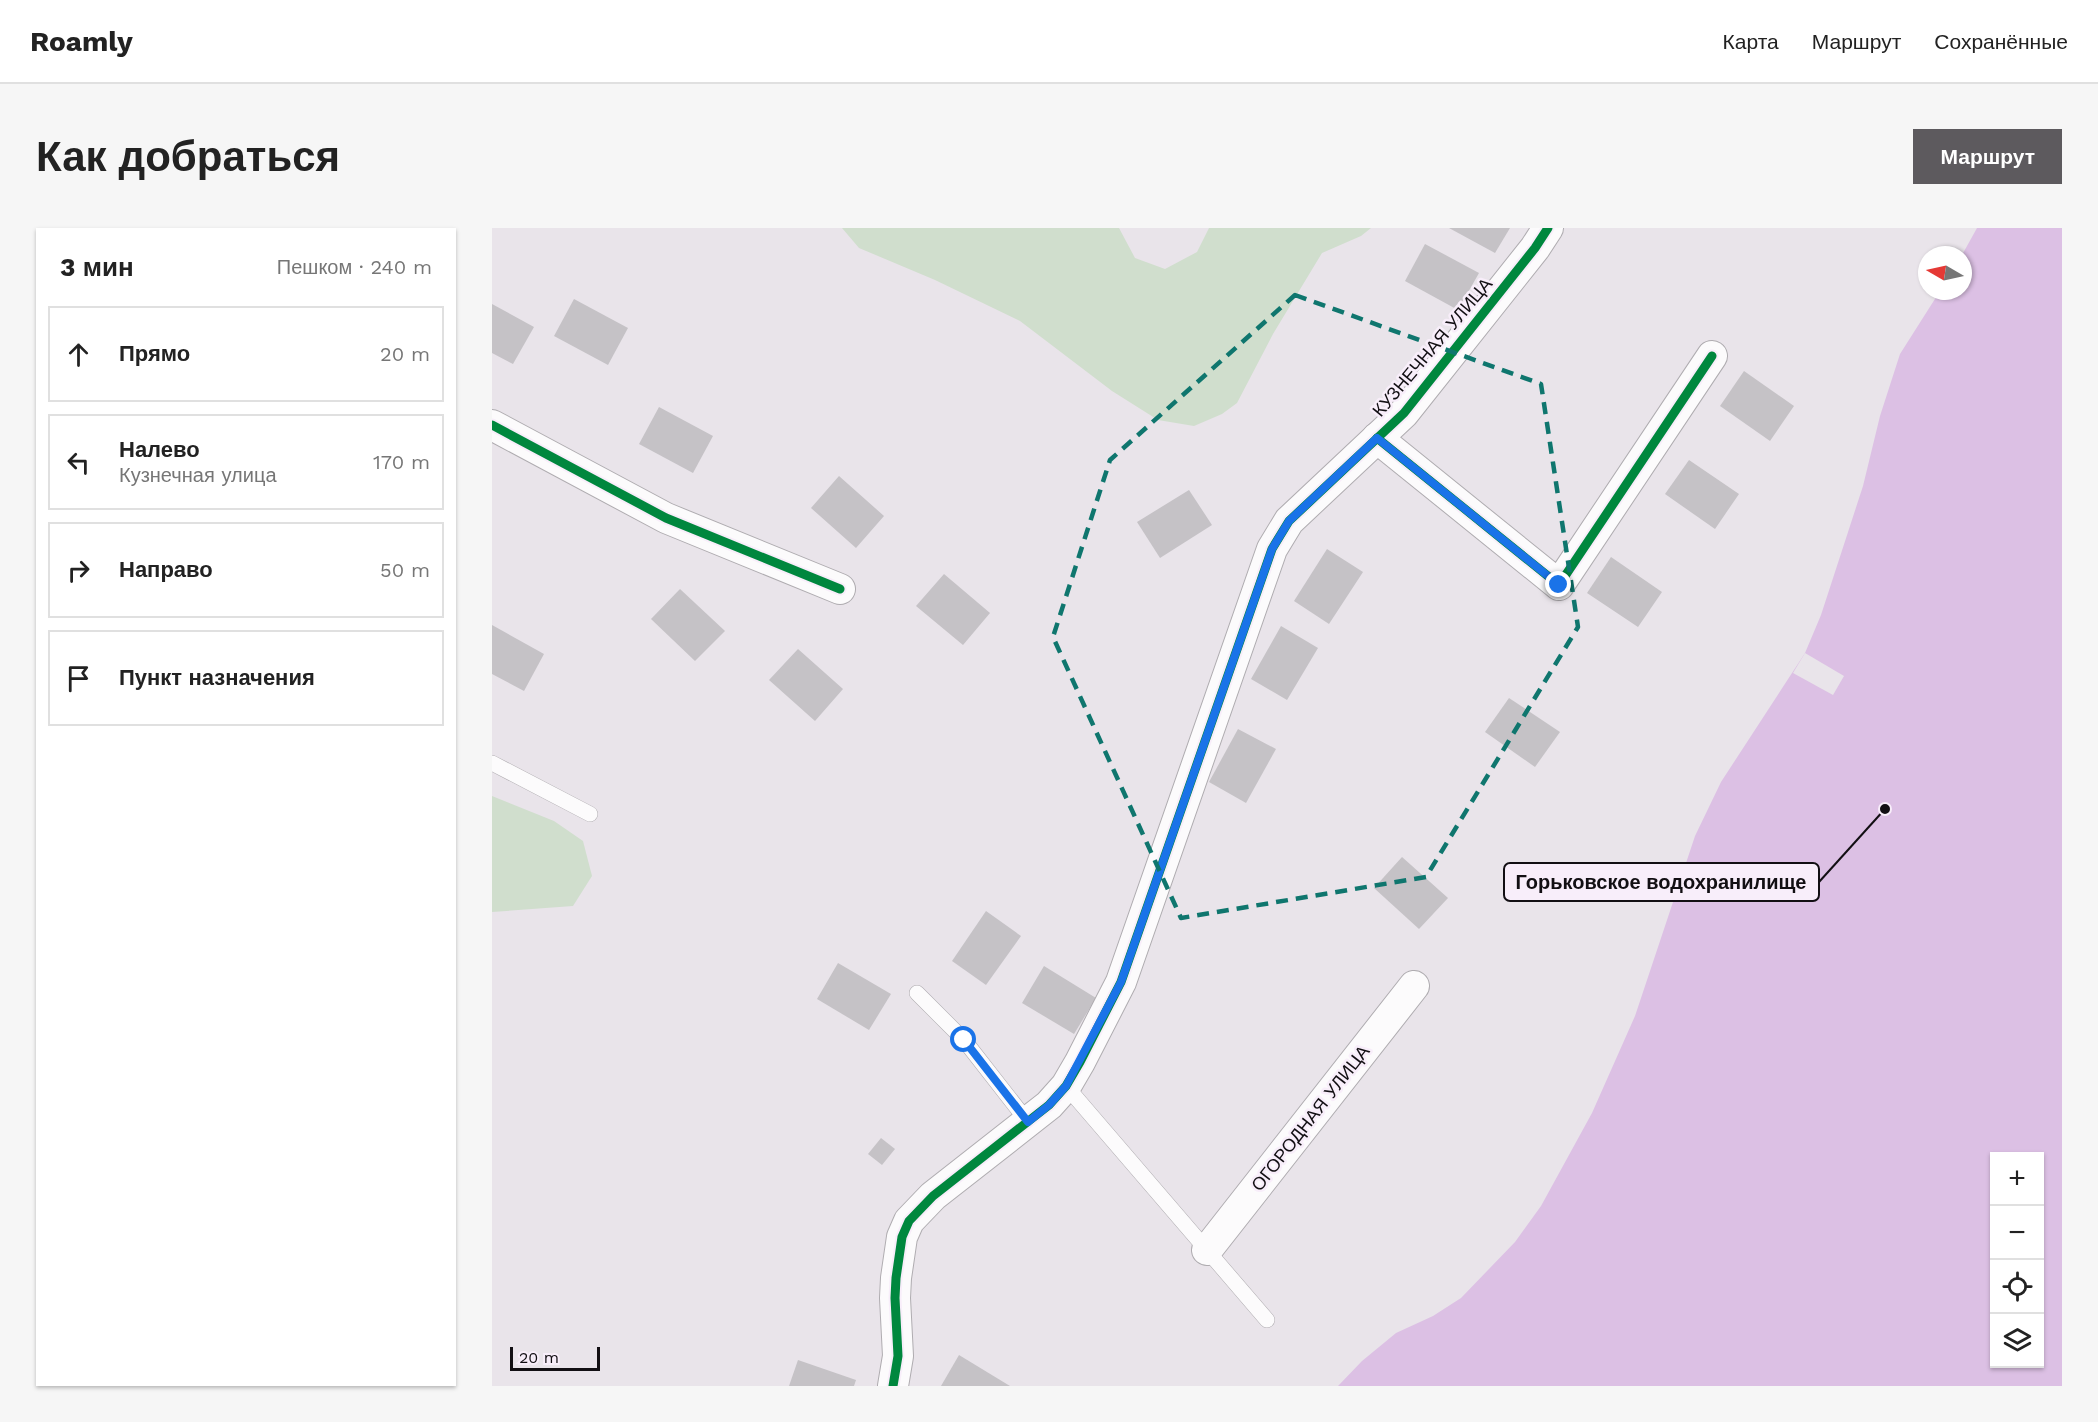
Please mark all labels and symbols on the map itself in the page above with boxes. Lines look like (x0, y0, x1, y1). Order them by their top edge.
north arrow (1918, 246, 1972, 300)
street label: КУЗНЕЧНАЯ УЛИЦА (1368, 273, 1496, 421)
route end (1545, 571, 1571, 597)
callout: Горьковское водохранилище (1504, 863, 1819, 901)
text: Горьковское водохранилище (1516, 870, 1807, 894)
route start (950, 1026, 976, 1052)
street label: ОГОРОДНАЯ УЛИЦА (1247, 1041, 1373, 1195)
scale bar (510, 1344, 600, 1372)

